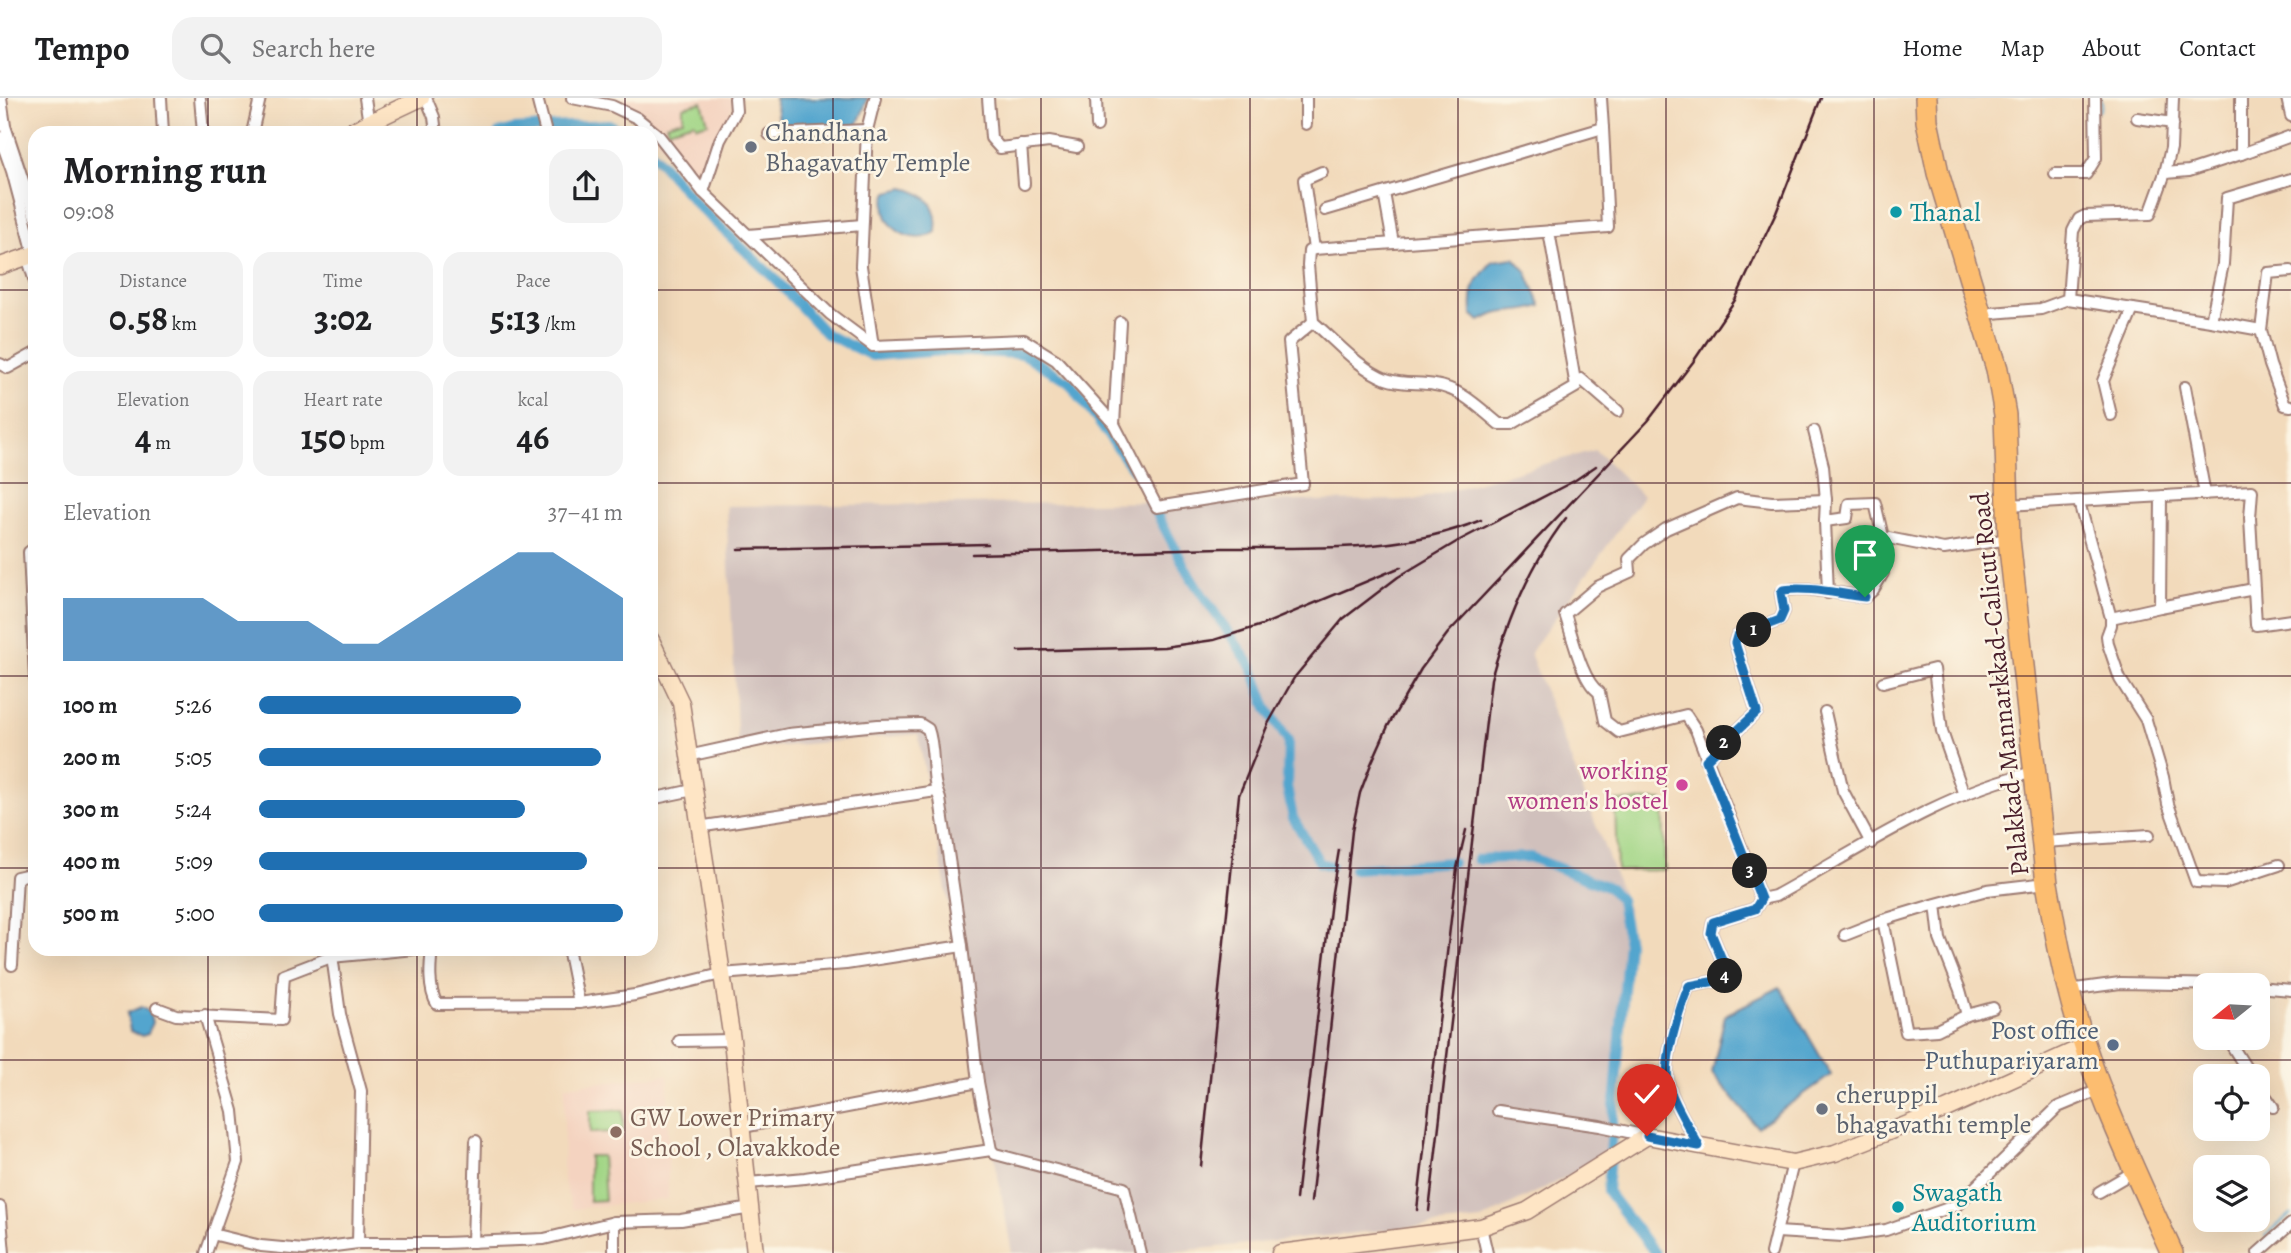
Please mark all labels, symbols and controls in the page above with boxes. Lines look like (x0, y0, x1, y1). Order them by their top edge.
search box (172, 17, 662, 80)
text: Tempo (35, 26, 130, 71)
icon: search (196, 29, 234, 67)
text: Search here (252, 31, 375, 66)
text: Home (1902, 32, 1963, 64)
text: Map (2001, 32, 2045, 64)
text: About (2083, 32, 2141, 64)
text: Contact (2179, 32, 2256, 64)
place label: Chandhana Bhagavathy Temple (765, 115, 970, 180)
marker: Chandhana Bhagavathy Temple (743, 139, 759, 155)
text: Morning run (63, 144, 267, 196)
button: share (549, 149, 623, 223)
place label: Thanal (1910, 195, 1981, 230)
text: 09:08 (63, 196, 115, 227)
marker: Thanal (1888, 204, 1904, 220)
text: Distance (119, 268, 187, 294)
text: Time (323, 268, 363, 294)
text: Pace (515, 268, 551, 294)
text: 0.58 (109, 294, 168, 342)
text: 3:02 (314, 294, 372, 342)
text: 5:13 (490, 294, 541, 342)
text: km (168, 311, 197, 337)
text: /km (541, 311, 576, 337)
text: Elevation (117, 387, 189, 413)
text: Heart rate (303, 387, 383, 413)
text: kcal (518, 387, 548, 413)
text: 4 (135, 413, 151, 461)
text: 150 (301, 413, 346, 461)
text: 46 (517, 413, 549, 461)
text: m (151, 430, 171, 456)
text: bpm (346, 430, 385, 456)
street label: Palakkad-Mannarkkad-Calicut Road (1962, 490, 2038, 878)
text: Elevation (63, 497, 151, 528)
text: 37–41 m (548, 497, 623, 528)
pin (1835, 525, 1895, 597)
icon: arrive (1846, 536, 1884, 574)
pin: 1 (1736, 612, 1772, 648)
text: 1 (1750, 616, 1757, 642)
text: 100 m (63, 690, 118, 721)
text: 5:26 (175, 690, 212, 721)
pin: 2 (1706, 726, 1742, 760)
text: 2 (1719, 729, 1728, 755)
text: 200 m (63, 742, 121, 773)
text: 5:05 (175, 742, 213, 773)
place label: working women's hostel (1507, 753, 1668, 818)
marker: working women's hostel (1674, 777, 1690, 793)
text: 300 m (63, 794, 119, 825)
text: 5:24 (175, 794, 212, 825)
text: 400 m (63, 846, 120, 877)
text: 5:09 (175, 846, 213, 877)
pin: 3 (1732, 854, 1768, 888)
text: 3 (1745, 857, 1754, 883)
text: 500 m (63, 898, 119, 929)
text: 5:00 (175, 898, 215, 929)
pin: 4 (1708, 958, 1742, 994)
text: 4 (1720, 962, 1729, 988)
north arrow (2193, 973, 2270, 1050)
map controls (2193, 973, 2270, 1232)
place label: Post office Puthupariyaram (1924, 1013, 2099, 1078)
marker: Post office Puthupariyaram (2105, 1037, 2121, 1053)
pin (1617, 1064, 1677, 1136)
button: locate (2193, 1064, 2270, 1141)
icon: check (1628, 1075, 1666, 1113)
place label: cheruppil bhagavathi temple (1836, 1077, 2031, 1142)
place label: GW Lower Primary School , Olavakkode (630, 1100, 840, 1165)
marker: cheruppil bhagavathi temple (1814, 1101, 1830, 1117)
marker: GW Lower Primary School , Olavakkode (608, 1124, 624, 1140)
button: layers (2193, 1155, 2270, 1232)
place label: Swagath Auditorium (1911, 1175, 2037, 1240)
marker: Swagath Auditorium (1890, 1199, 1906, 1215)

